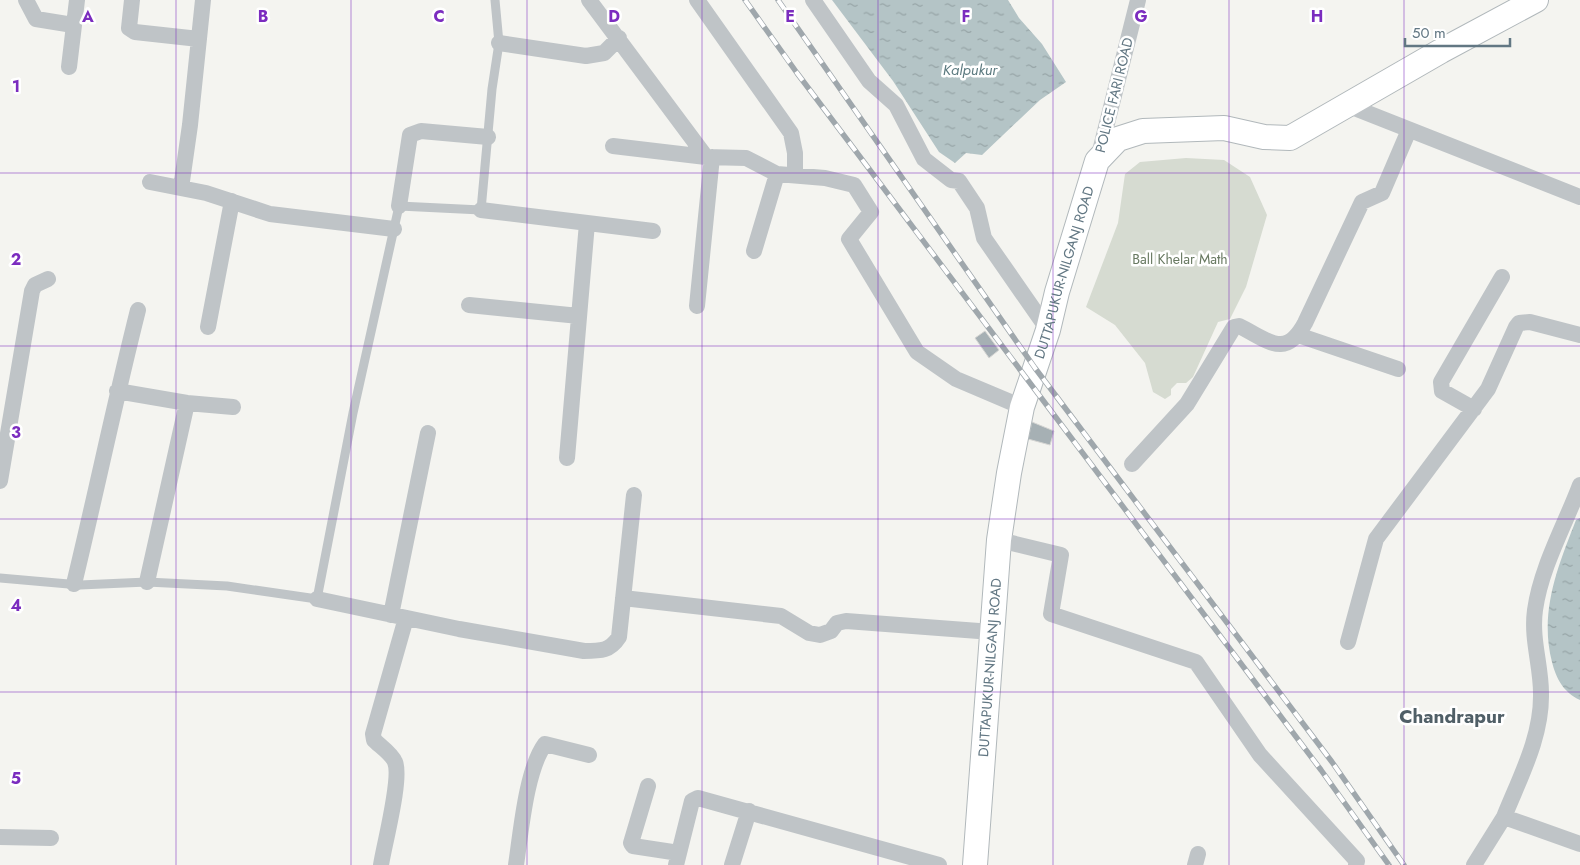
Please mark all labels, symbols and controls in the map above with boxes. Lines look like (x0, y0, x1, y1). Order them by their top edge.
text: A (81, 5, 94, 28)
text: B (258, 5, 268, 28)
text: C (433, 5, 445, 28)
text: D (608, 5, 620, 28)
text: E (785, 5, 795, 28)
text: F (962, 5, 970, 28)
text: G (1134, 5, 1148, 28)
text: H (1311, 5, 1323, 28)
scale bar (1405, 15, 1510, 47)
text: 50 m (1412, 22, 1446, 44)
street label: POLICE FARI ROAD (1090, 35, 1138, 155)
water label: Kalpukur (943, 59, 998, 81)
text: 1 (12, 75, 20, 98)
street label: DUTTAPUKUR-NILGANJ ROAD (1029, 184, 1099, 361)
text: 2 (11, 248, 21, 271)
park label: Ball Khelar Math (1132, 249, 1228, 269)
text: 3 (11, 421, 21, 444)
street label: DUTTAPUKUR-NILGANJ ROAD (973, 577, 1006, 758)
text: 4 (10, 594, 22, 617)
district label: Chandrapur (1399, 703, 1505, 730)
text: 5 (11, 767, 21, 790)

